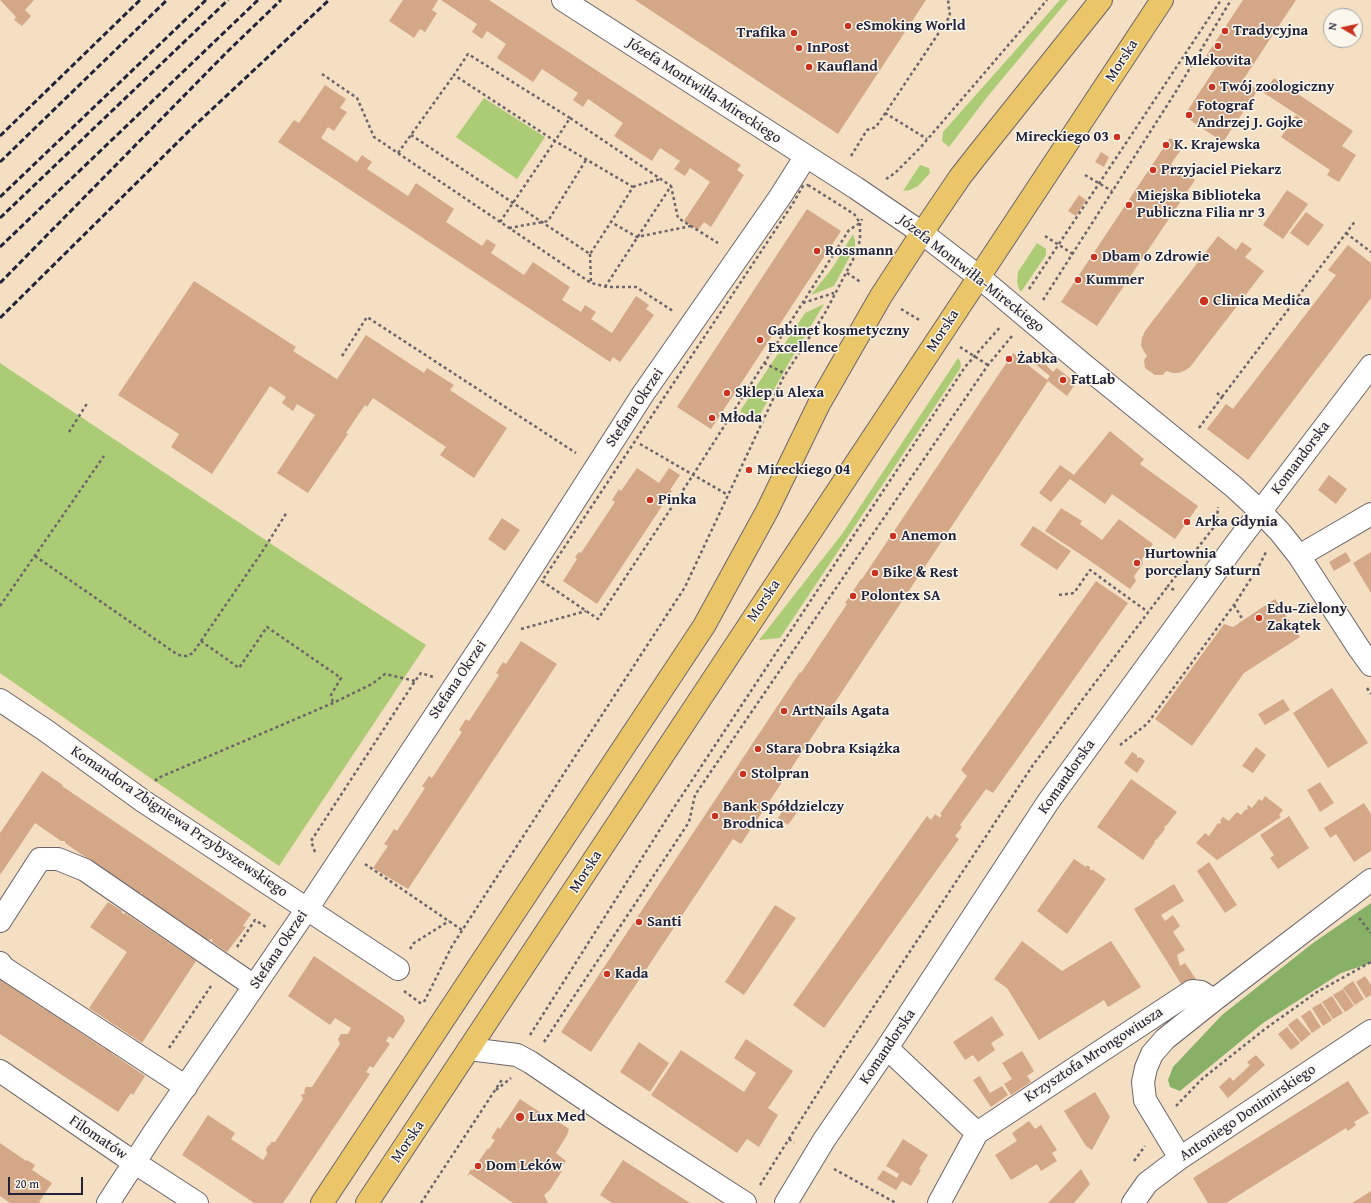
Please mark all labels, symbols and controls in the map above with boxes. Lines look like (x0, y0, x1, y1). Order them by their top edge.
north arrow (1323, 8, 1363, 48)
place label: eSmoking World (856, 17, 966, 35)
marker: eSmoking World (843, 21, 853, 31)
text: N (1324, 21, 1341, 31)
place label: Tradycyjna (1233, 22, 1308, 40)
place label: Trafika (737, 24, 786, 42)
marker: Tradycyjna (1220, 26, 1230, 36)
marker: Trafika (789, 28, 799, 38)
street label: Józefa Montwiłła-Mireckiego (623, 34, 785, 148)
street label: Morska (1102, 36, 1142, 86)
place label: InPost (807, 39, 850, 57)
marker: Mlekovita (1213, 41, 1223, 51)
marker: InPost (794, 43, 804, 53)
place label: Mlekovita (1185, 52, 1251, 70)
place label: Kaufland (817, 58, 878, 76)
marker: Kaufland (804, 62, 814, 72)
place label: Twój zoologiczny (1220, 78, 1334, 96)
marker: Twój zoologiczny (1207, 82, 1217, 92)
place label: Fotograf Andrzej J. Gojke (1197, 97, 1303, 132)
marker: Fotograf Andrzej J. Gojke (1184, 110, 1194, 120)
place label: Mireckiego 03 (1015, 128, 1109, 146)
marker: Mireckiego 03 (1112, 132, 1122, 142)
place label: K. Krajewska (1174, 136, 1260, 154)
marker: K. Krajewska (1161, 140, 1171, 150)
place label: Przyjaciel Piekarz (1161, 161, 1282, 179)
marker: Przyjaciel Piekarz (1148, 165, 1158, 175)
place label: Miejska Biblioteka Publiczna Filia nr 3 (1137, 187, 1265, 222)
marker: Miejska Biblioteka Publiczna Filia nr 3 (1124, 200, 1134, 210)
street label: Józefa Montwiłła-Mireckiego (894, 211, 1048, 337)
place label: Rossmann (825, 242, 893, 260)
marker: Rossmann (812, 246, 822, 256)
place label: Dbam o Zdrowie (1102, 248, 1209, 266)
marker: Dbam o Zdrowie (1089, 252, 1099, 262)
place label: Kummer (1086, 271, 1144, 289)
marker: Kummer (1073, 275, 1083, 285)
place label: Clinica Medica (1213, 292, 1310, 310)
marker: Clinica Medica (1198, 295, 1210, 307)
street label: Morska (923, 306, 963, 356)
place label: Gabinet kosmetyczny Excellence (768, 322, 910, 357)
marker: Gabinet kosmetyczny Excellence (755, 335, 765, 345)
place label: Żabka (1017, 350, 1057, 368)
marker: Żabka (1004, 354, 1014, 364)
street label: Stefana Okrzei (602, 365, 668, 451)
place label: FatLab (1071, 371, 1115, 389)
marker: FatLab (1058, 375, 1068, 385)
place label: Sklep u Alexa (735, 384, 824, 402)
marker: Sklep u Alexa (722, 388, 732, 398)
place label: Młoda (720, 409, 762, 427)
marker: Młoda (707, 413, 717, 423)
street label: Komandorska (1268, 418, 1334, 498)
place label: Mireckiego 04 (757, 461, 851, 479)
marker: Mireckiego 04 (744, 465, 754, 475)
place label: Pinka (658, 491, 696, 509)
marker: Pinka (645, 495, 655, 505)
place label: Arka Gdynia (1195, 513, 1278, 531)
marker: Arka Gdynia (1182, 517, 1192, 527)
place label: Anemon (901, 527, 957, 545)
marker: Anemon (888, 531, 898, 541)
place label: Hurtownia porcelany Saturn (1145, 545, 1260, 580)
marker: Hurtownia porcelany Saturn (1132, 558, 1142, 568)
place label: Bike & Rest (883, 564, 958, 582)
marker: Bike & Rest (870, 568, 880, 578)
street label: Morska (743, 577, 785, 625)
place label: Polontex SA (861, 587, 941, 605)
marker: Polontex SA (848, 591, 858, 601)
place label: Edu-Zielony Zakątek (1267, 600, 1347, 635)
marker: Edu-Zielony Zakątek (1254, 613, 1264, 623)
street label: Stefana Okrzei (425, 637, 491, 723)
place label: ArtNails Agata (792, 702, 889, 720)
marker: ArtNails Agata (779, 706, 789, 716)
street label: Komandorska (1035, 736, 1099, 818)
place label: Stara Dobra Książka (766, 740, 900, 758)
street label: Komandora Zbigniewa Przybyszewskiego (67, 742, 291, 902)
marker: Stara Dobra Książka (753, 744, 763, 754)
place label: Stolpran (751, 765, 809, 783)
marker: Stolpran (738, 769, 748, 779)
place label: Bank Spółdzielczy Brodnica (723, 798, 844, 833)
marker: Bank Spółdzielczy Brodnica (710, 811, 720, 821)
street label: Morska (566, 847, 606, 897)
street label: Stefana Okrzei (246, 907, 312, 993)
place label: Santi (647, 913, 682, 931)
marker: Santi (634, 917, 644, 927)
place label: Kada (615, 965, 648, 983)
marker: Kada (602, 969, 612, 979)
street label: Krzysztofa Mrongowiusza (1021, 1003, 1167, 1107)
street label: Komandorska (856, 1006, 920, 1088)
street label: Antoniego Donimirskiego (1176, 1061, 1320, 1165)
place label: Lux Med (529, 1108, 585, 1126)
marker: Lux Med (514, 1111, 526, 1123)
street label: Filomatów (65, 1112, 131, 1164)
street label: Morska (387, 1118, 429, 1166)
place label: Dom Leków (486, 1157, 562, 1175)
marker: Dom Leków (473, 1161, 483, 1171)
scale bar (10, 1169, 85, 1195)
text: 20 m (15, 1175, 39, 1192)

